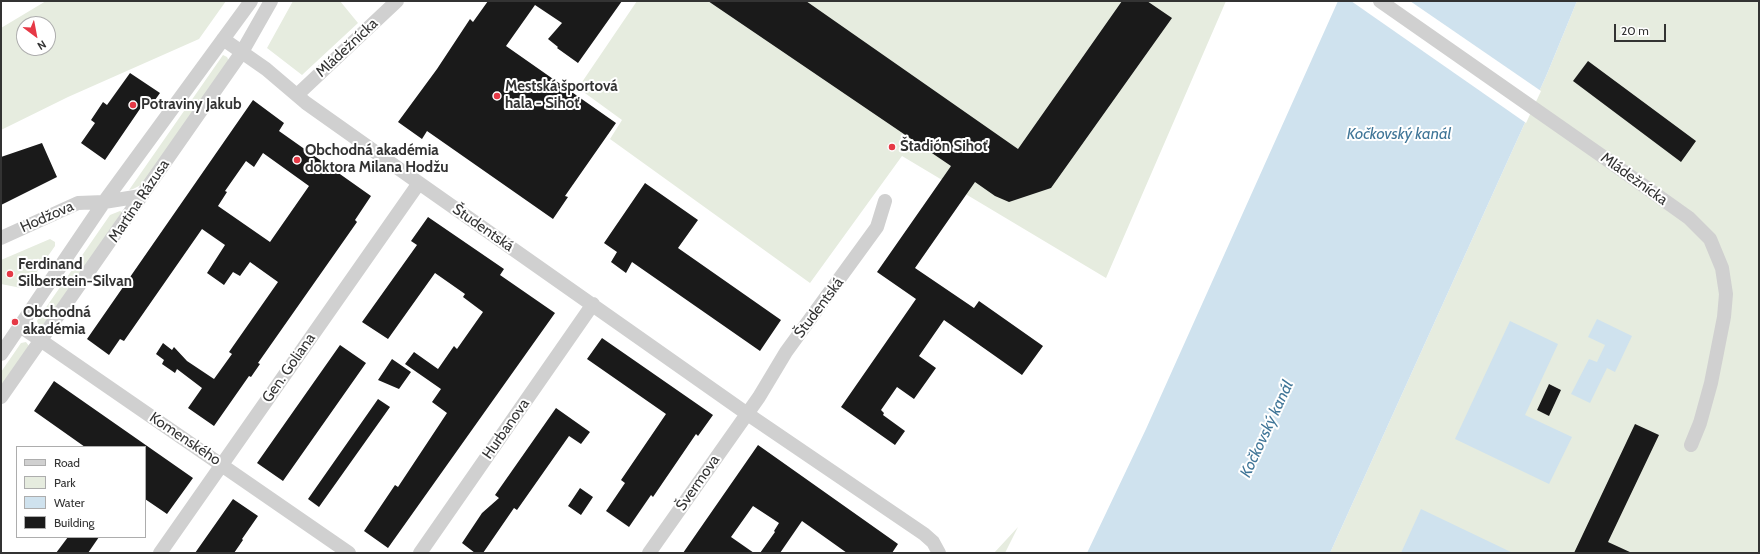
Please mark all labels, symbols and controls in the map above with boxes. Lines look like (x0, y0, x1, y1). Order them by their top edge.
street label: Mládežnícka (312, 15, 382, 81)
north arrow (16, 16, 56, 56)
scale bar (1616, 16, 1668, 42)
text: 20 m (1621, 23, 1649, 38)
text: N (35, 37, 49, 53)
place label: Mestská športová hala - Sihoť (505, 78, 618, 113)
marker: Mestská športová hala - Sihoť (492, 91, 502, 101)
place label: Potraviny Jakub (141, 96, 242, 114)
marker: Potraviny Jakub (128, 100, 138, 110)
water label: Kočkovský kanál (1347, 124, 1451, 144)
place label: Štadión Sihoť (900, 138, 988, 156)
place label: Obchodná akadémia doktora Milana Hodžu (305, 142, 449, 177)
marker: Štadión Sihoť (887, 142, 897, 152)
street label: Mládežnícka (1597, 149, 1671, 209)
marker: Obchodná akadémia doktora Milana Hodžu (292, 155, 302, 165)
street label: Martina Rázusa (105, 156, 173, 246)
street label: Hodžova (18, 197, 76, 237)
street label: Študentská (449, 200, 517, 256)
place label: Ferdinand Silberstein-Silvan (18, 256, 132, 291)
marker: Ferdinand Silberstein-Silvan (5, 269, 15, 279)
street label: Študentská (790, 274, 848, 342)
place label: Obchodná akadémia (23, 304, 91, 339)
marker: Obchodná akadémia (10, 317, 20, 327)
street label: Gen. Goliana (259, 330, 319, 406)
water label: Kočkovský kanál (1236, 378, 1298, 480)
street label: Hurbanova (479, 395, 533, 463)
street label: Komenského (146, 409, 224, 469)
legend (16, 446, 146, 538)
street label: Švermova (672, 452, 724, 514)
text: Road (54, 455, 80, 470)
text: Park (54, 475, 76, 490)
text: Water (54, 495, 84, 510)
text: Building (54, 515, 95, 530)

